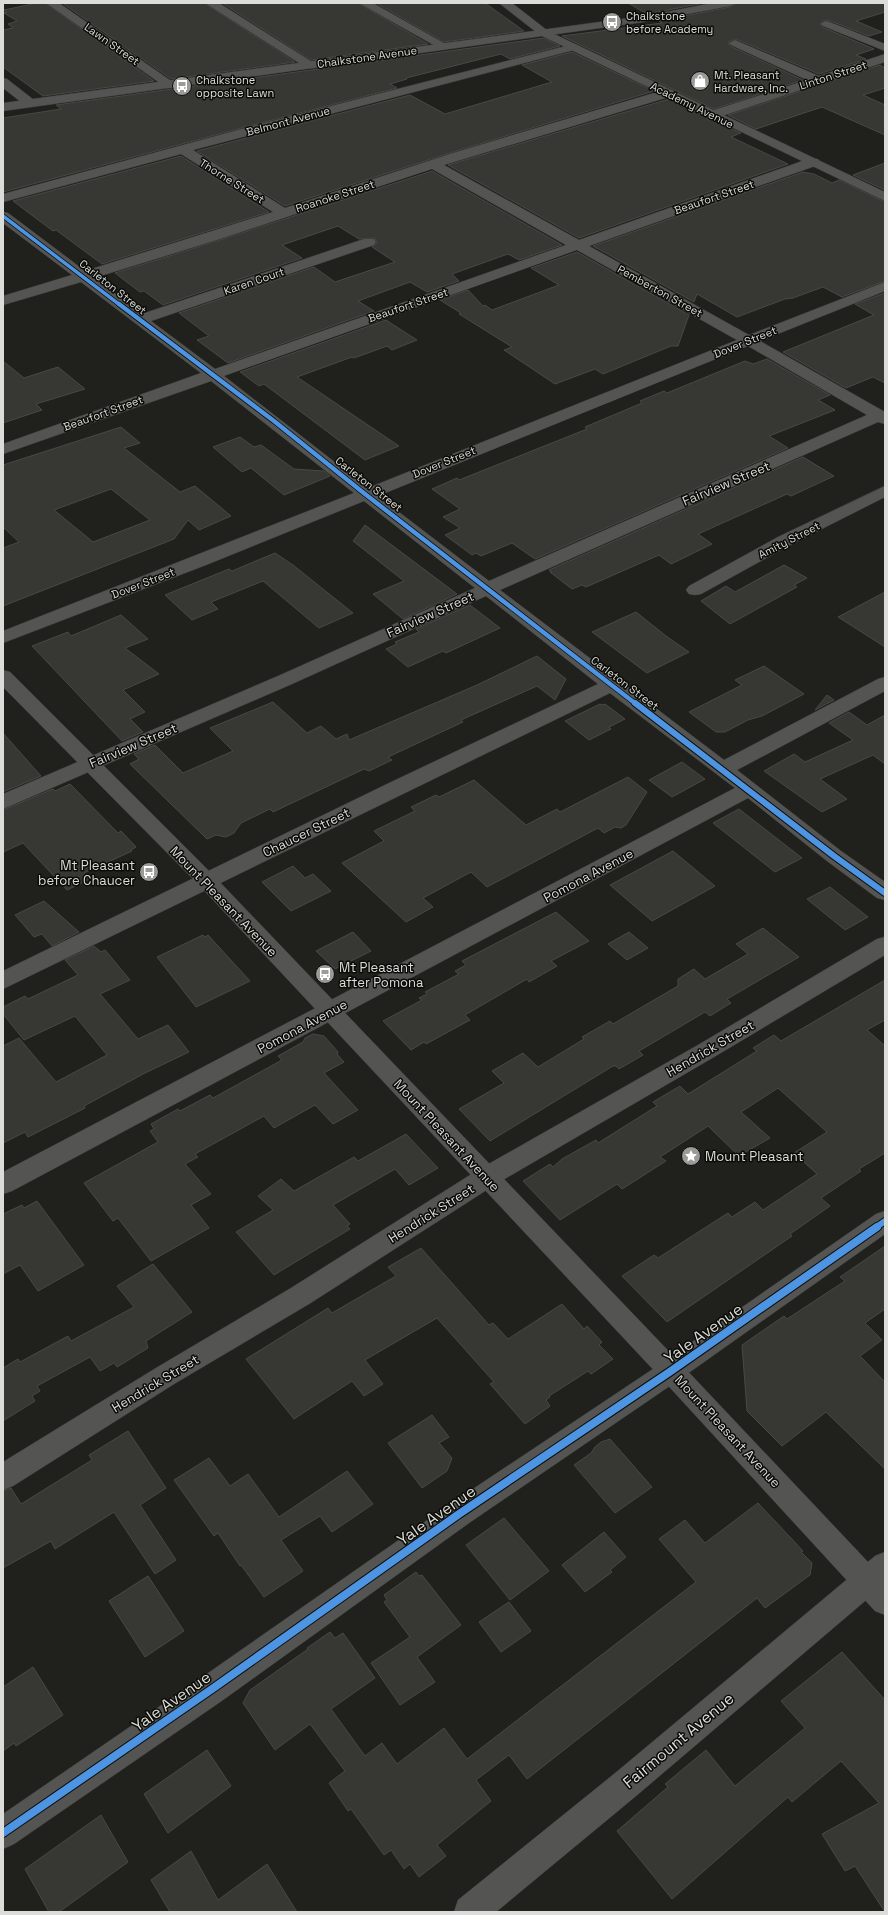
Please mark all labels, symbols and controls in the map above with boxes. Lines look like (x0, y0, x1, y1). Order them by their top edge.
place label: Chalkstone before Academy (626, 9, 713, 36)
bus stop icon: Chalkstone before Academy (601, 11, 623, 33)
street label: Lawn Street (82, 20, 142, 68)
street label: Chalkstone Avenue (316, 43, 418, 71)
street label: Linton Street (797, 58, 869, 92)
place label: Mt. Pleasant Hardware, Inc. (714, 68, 788, 95)
shop icon: Mt. Pleasant Hardware, Inc. (689, 70, 711, 92)
place label: Chalkstone opposite Lawn (196, 73, 274, 100)
bus stop icon: Chalkstone opposite Lawn (171, 75, 193, 97)
street label: Academy Avenue (648, 79, 736, 131)
street label: Belmont Avenue (245, 103, 331, 139)
street label: Thorne Street (197, 155, 267, 207)
street label: Roanoke Street (294, 177, 376, 215)
street label: Beaufort Street (672, 177, 756, 217)
street label: Carleton Street (77, 256, 149, 318)
street label: Pemberton Street (615, 262, 705, 320)
street label: Karen Court (222, 264, 286, 298)
street label: Beaufort Street (366, 285, 450, 325)
street label: Dover Street (711, 323, 779, 361)
street label: Beaufort Street (61, 392, 145, 434)
street label: Dover Street (410, 443, 478, 481)
street label: Carleton Street (333, 453, 405, 515)
street label: Fairview Street (680, 457, 773, 510)
street label: Amity Street (756, 518, 822, 562)
street label: Dover Street (109, 565, 177, 601)
street label: Fairview Street (384, 588, 476, 641)
street label: Carleton Street (588, 653, 662, 713)
street label: Fairview Street (87, 719, 180, 772)
street label: Chaucer Street (260, 804, 353, 861)
street label: Mount Pleasant Avenue (166, 842, 281, 960)
street label: Pomona Avenue (540, 845, 636, 906)
place label: Mt Pleasant before Chaucer (38, 857, 135, 889)
bus stop icon: Mt Pleasant before Chaucer (138, 861, 160, 883)
place label: Mt Pleasant after Pomona (339, 959, 424, 991)
bus stop icon: Mt Pleasant after Pomona (314, 963, 336, 985)
street label: Pomona Avenue (254, 996, 350, 1057)
street label: Hendrick Street (663, 1016, 757, 1080)
street label: Mount Pleasant Avenue (390, 1076, 503, 1195)
place icon: Mount Pleasant (680, 1145, 702, 1167)
place label: Mount Pleasant (705, 1148, 804, 1165)
street label: Hendrick Street (385, 1180, 478, 1247)
street label: Yale Avenue (660, 1299, 747, 1368)
street label: Hendrick Street (109, 1351, 202, 1416)
street label: Mount Pleasant Avenue (671, 1372, 784, 1491)
street label: Yale Avenue (393, 1481, 480, 1550)
street label: Yale Avenue (128, 1667, 215, 1736)
street label: Fairmount Avenue (619, 1688, 738, 1793)

